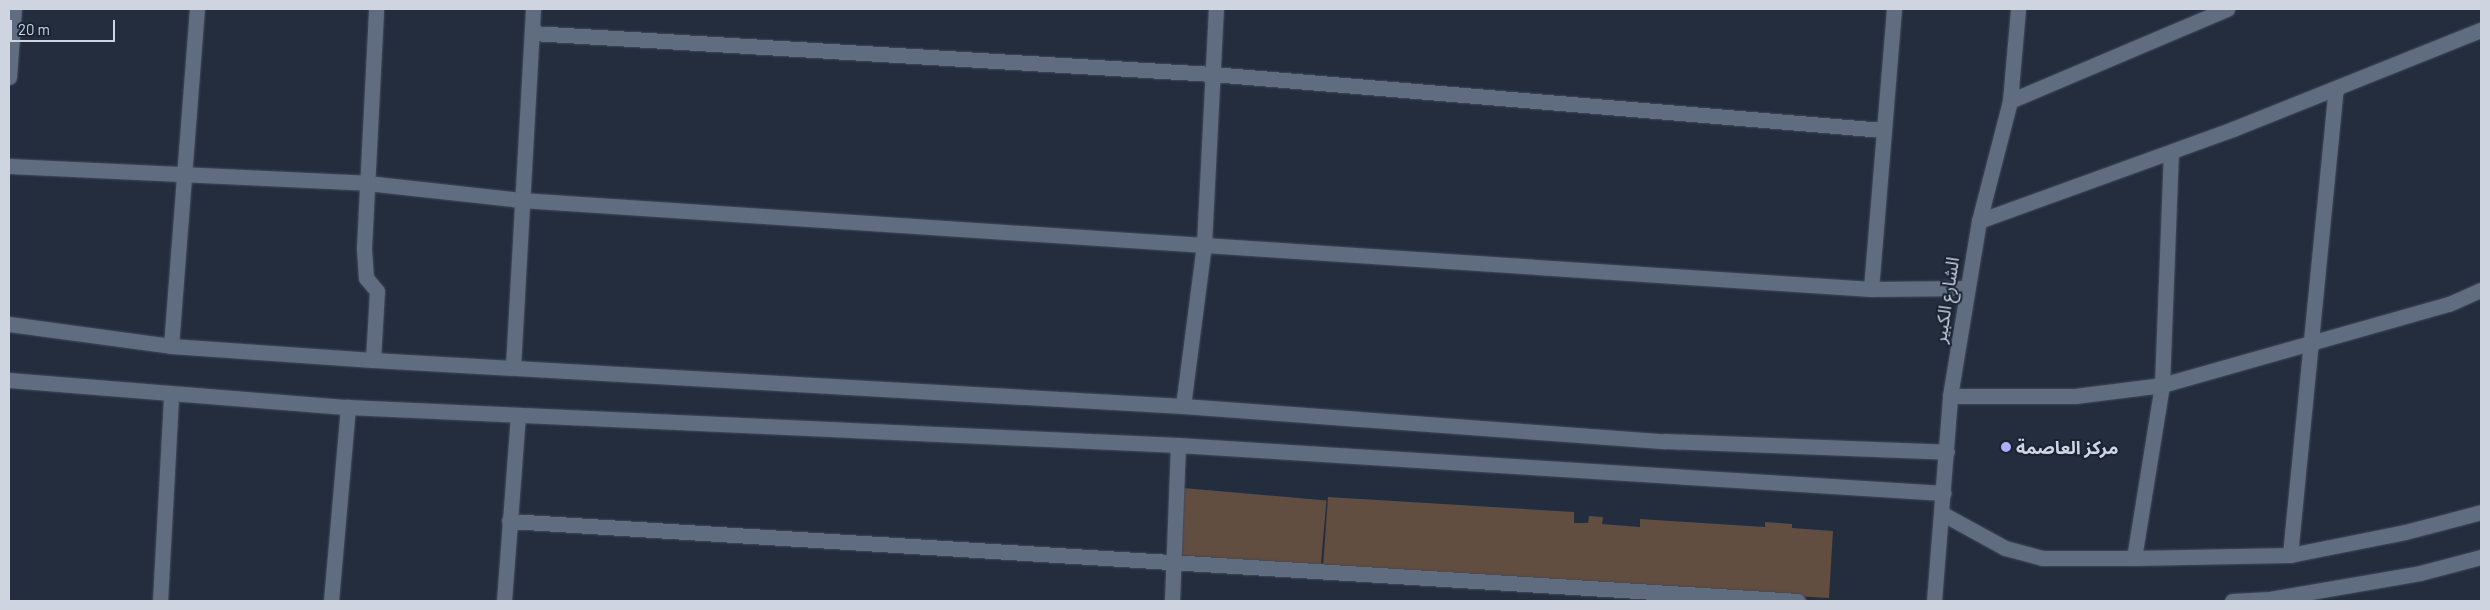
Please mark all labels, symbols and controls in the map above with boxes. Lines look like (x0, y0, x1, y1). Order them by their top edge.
scale bar (12, 10, 118, 42)
text: 20 m (18, 20, 50, 38)
street label: الشارع الكبير (1929, 255, 1963, 345)
place label: مركز العاصمة (2016, 436, 2118, 458)
marker: مركز العاصمة (2000, 441, 2012, 453)

